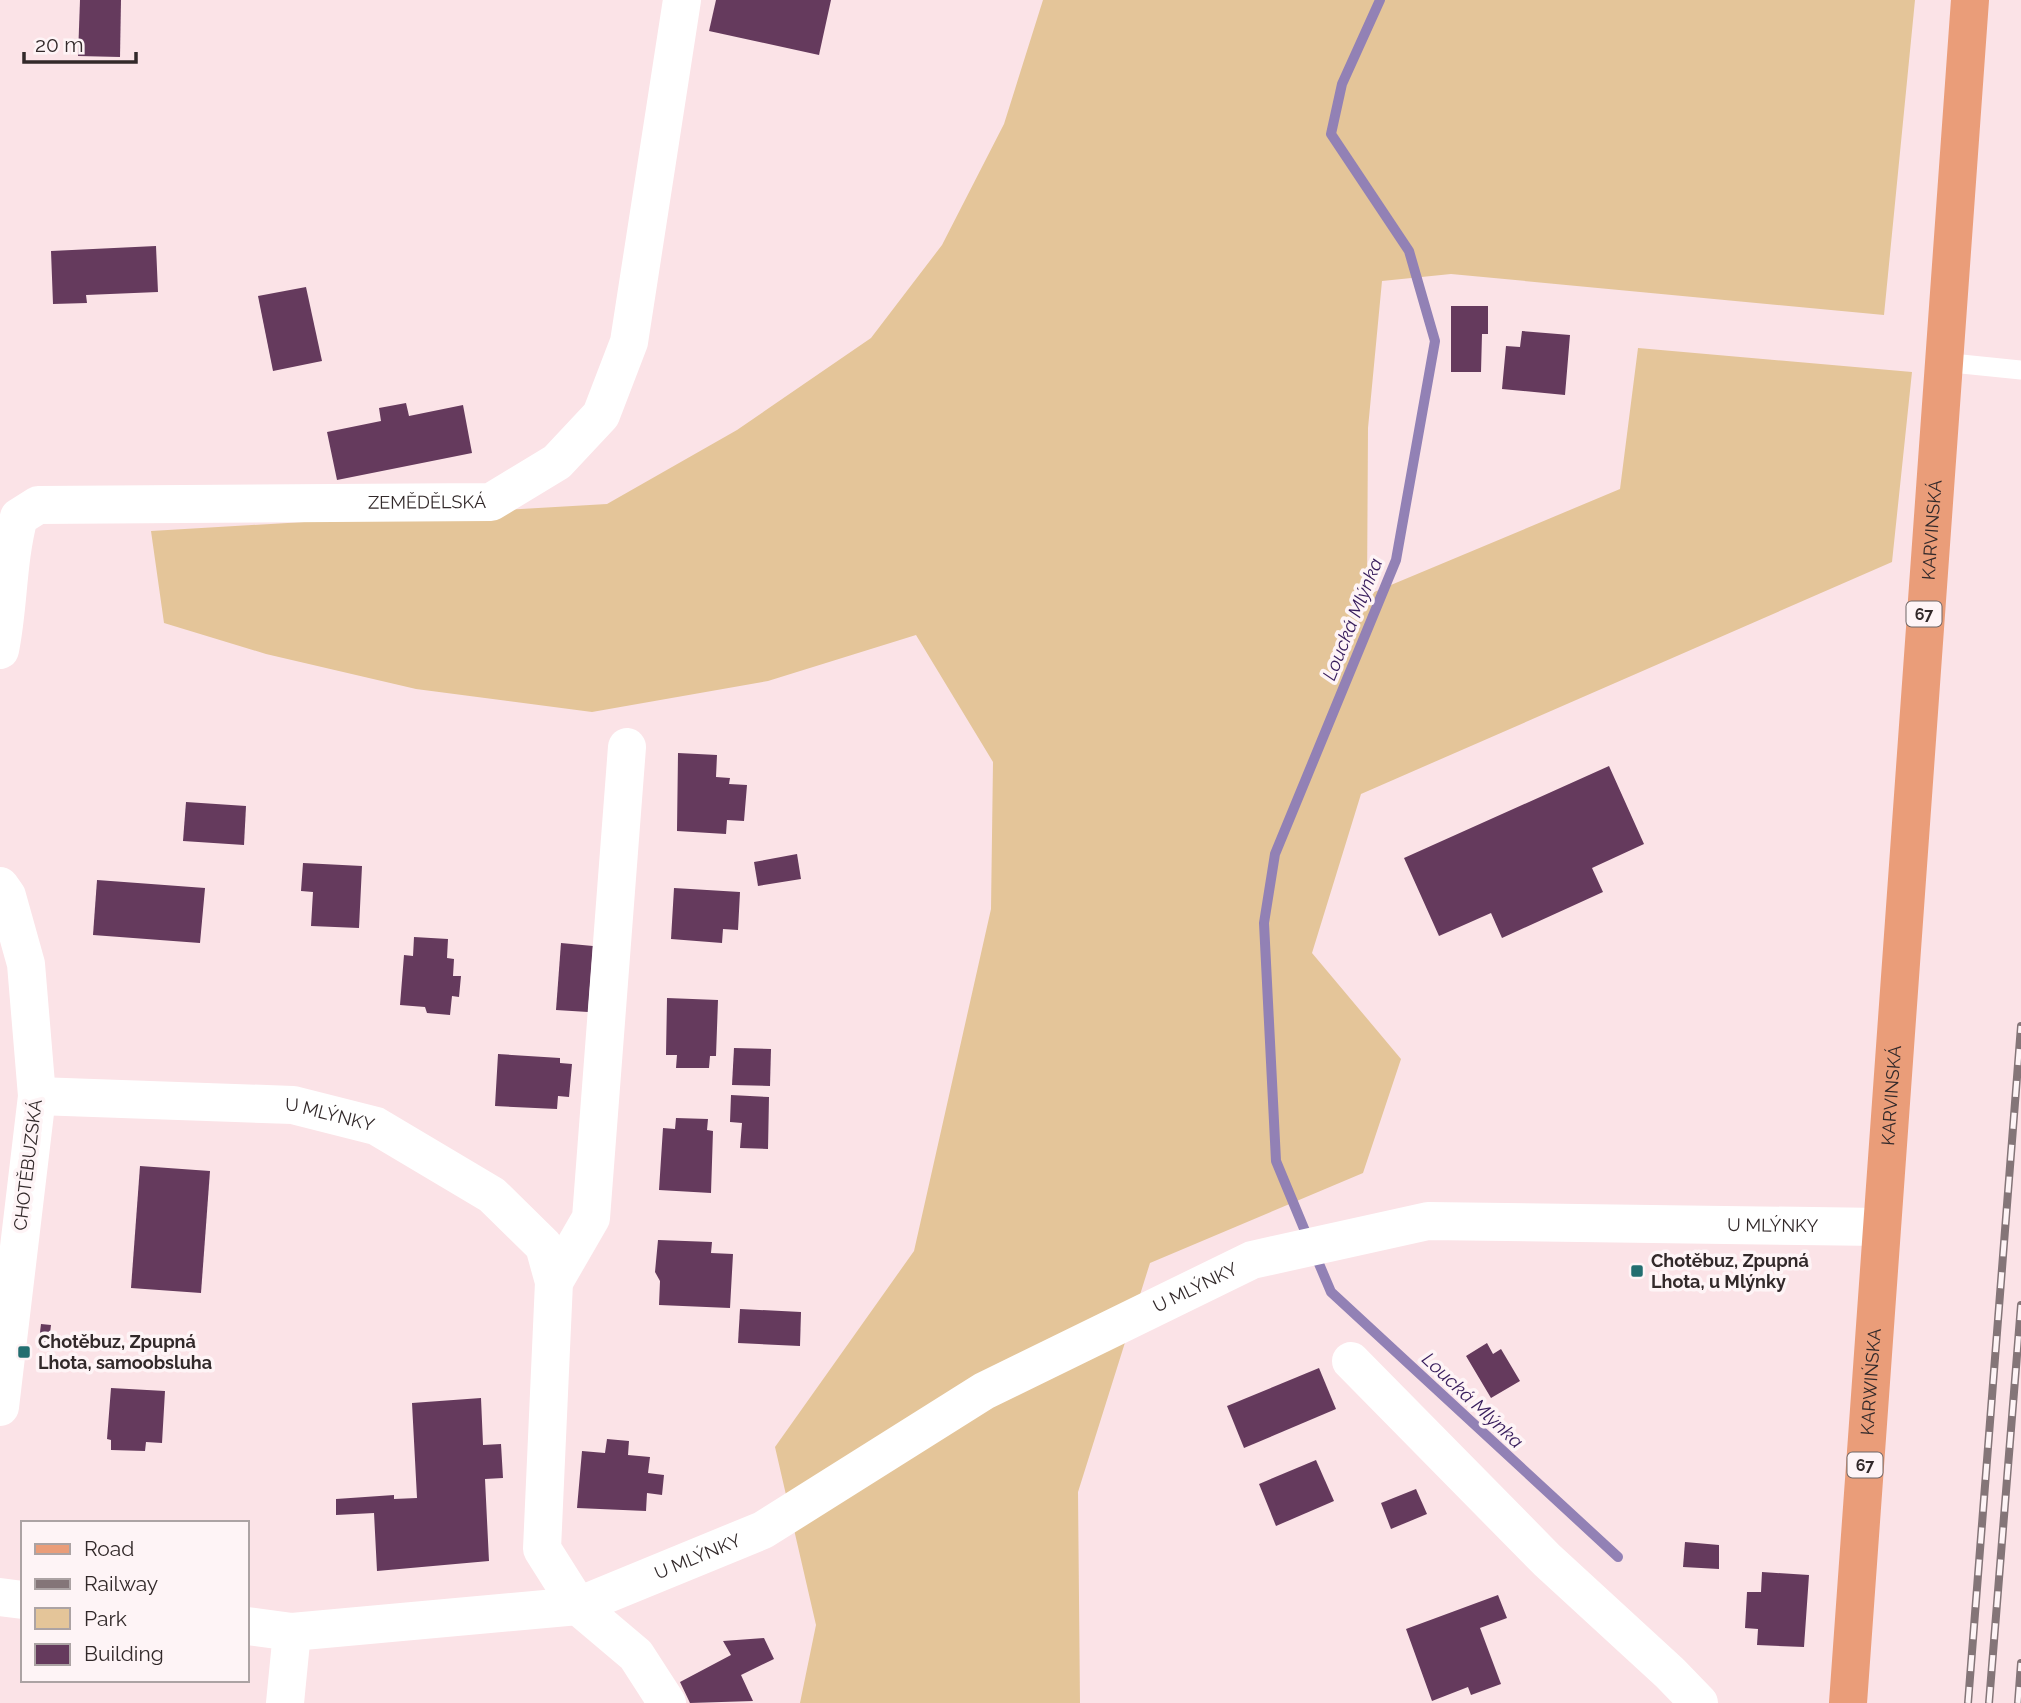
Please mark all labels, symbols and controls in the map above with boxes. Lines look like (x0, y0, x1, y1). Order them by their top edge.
scale bar (24, 21, 136, 65)
text: 20 m (35, 32, 83, 57)
street label: KARVINSKÁ (1917, 479, 1946, 581)
street label: ZEMĚDĚLSKÁ (368, 490, 486, 513)
water label: Loucká Mlýnka (1317, 555, 1387, 683)
road number: 67 (1906, 601, 1941, 626)
street label: KARVINSKÁ (1877, 1045, 1905, 1146)
street label: U MLÝNKY (285, 1094, 377, 1135)
street label: CHOTĚBUZSKÁ (8, 1098, 46, 1232)
street label: U MLÝNKY (1727, 1214, 1819, 1236)
place label: Chotěbuz, Zpupná Lhota, u Mlýnky (1651, 1250, 1809, 1292)
street label: U MLÝNKY (1150, 1258, 1241, 1317)
marker: Chotěbuz, Zpupná Lhota, u Mlýnky (1629, 1263, 1645, 1279)
street label: KARWIŃSKA (1856, 1328, 1885, 1436)
place label: Chotěbuz, Zpupná Lhota, samoobsluha (38, 1331, 212, 1373)
marker: Chotěbuz, Zpupná Lhota, samoobsluha (16, 1344, 32, 1360)
water label: Loucká Mlýnka (1418, 1348, 1528, 1452)
road number: 67 (1848, 1452, 1882, 1478)
legend (21, 1521, 248, 1682)
street label: U MLÝNKY (651, 1529, 744, 1583)
text: Road (84, 1536, 134, 1561)
text: Railway (84, 1571, 158, 1596)
text: Park (84, 1606, 127, 1631)
text: Building (84, 1641, 164, 1666)

